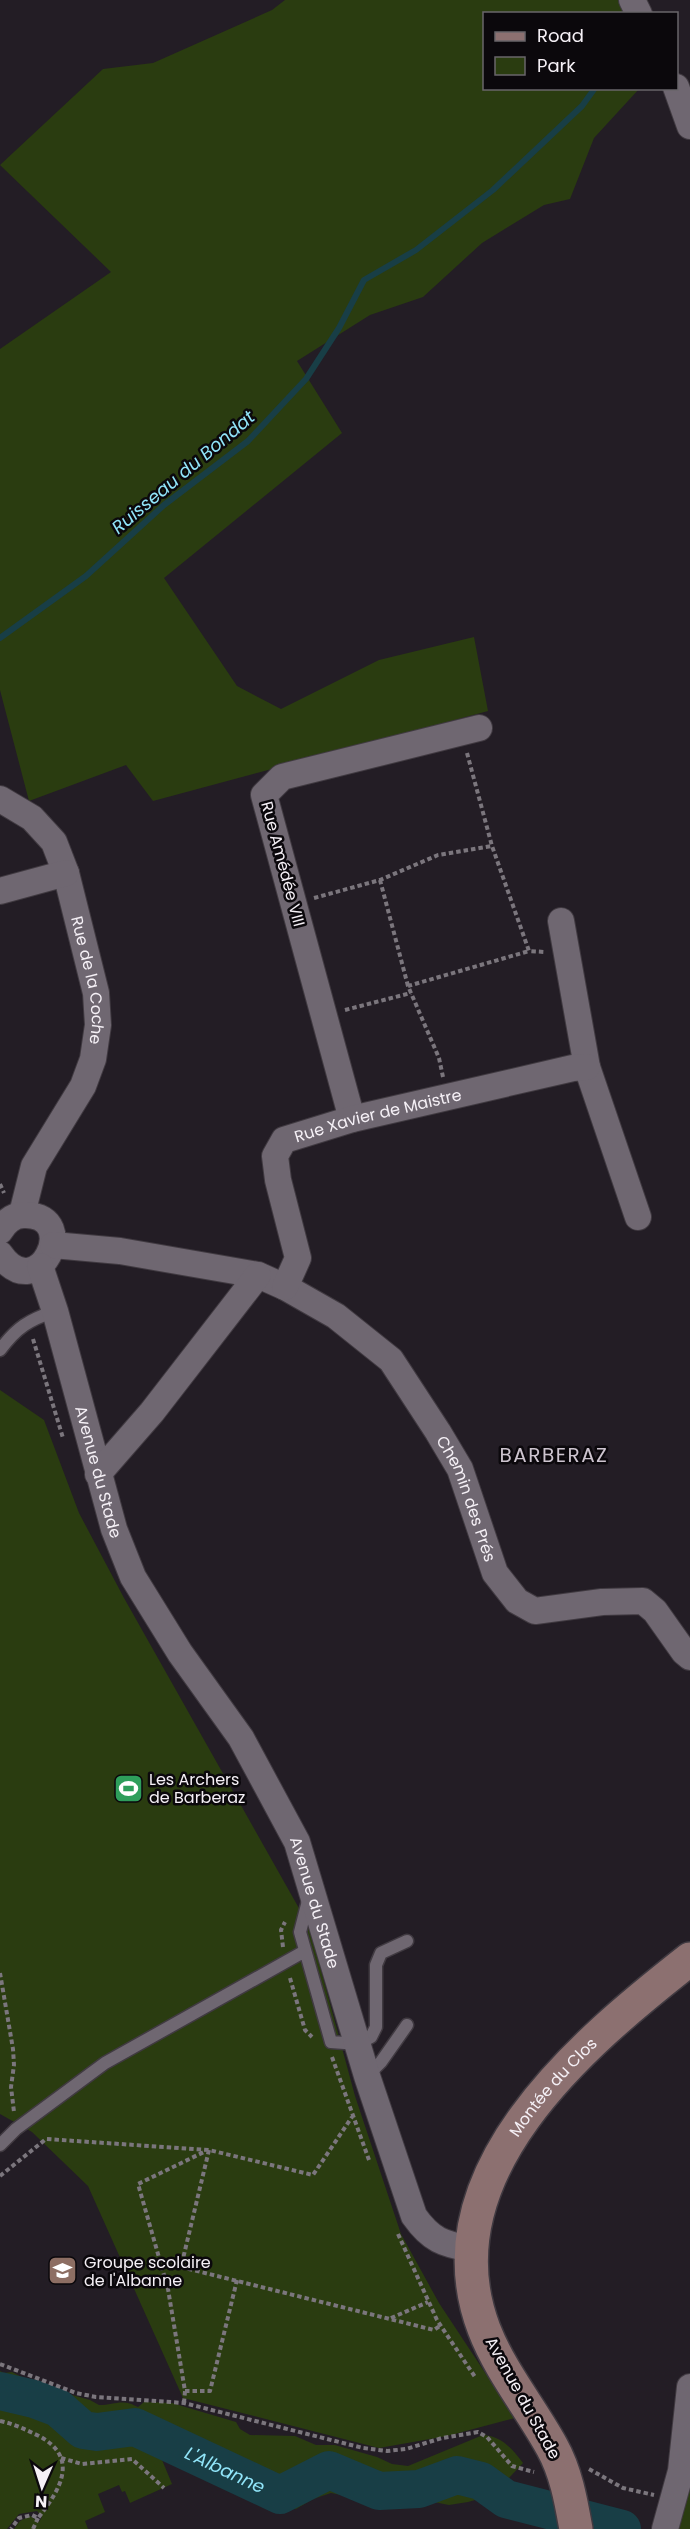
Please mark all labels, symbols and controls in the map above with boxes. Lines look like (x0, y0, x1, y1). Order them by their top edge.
legend (483, 12, 678, 90)
text: Road (537, 23, 584, 48)
text: Park (537, 53, 576, 78)
water label: Ruisseau du Bondat (106, 404, 260, 539)
street label: Rue Amédée VIII (255, 799, 311, 929)
street label: Rue de la Coche (66, 913, 109, 1046)
street label: Rue Xavier de Maistre (291, 1083, 464, 1148)
street label: Avenue du Stade (70, 1403, 128, 1542)
street label: Chemin des Prés (431, 1431, 502, 1565)
district label: BARBERAZ (500, 1441, 608, 1469)
place label: Les Archers de Barberaz (149, 1768, 245, 1809)
sports icon: Les Archers de Barberaz (112, 1772, 144, 1804)
street label: Avenue du Stade (284, 1834, 346, 1971)
street label: Montée du Clos (503, 2032, 602, 2141)
place label: Groupe scolaire de l'Albanne (84, 2251, 211, 2292)
school or university icon: Groupe scolaire de l'Albanne (47, 2255, 79, 2287)
street label: Avenue du Stade (480, 2333, 566, 2463)
water label: L'Albanne (181, 2440, 269, 2499)
north arrow (12, 2457, 72, 2517)
text: N (35, 2490, 48, 2513)

